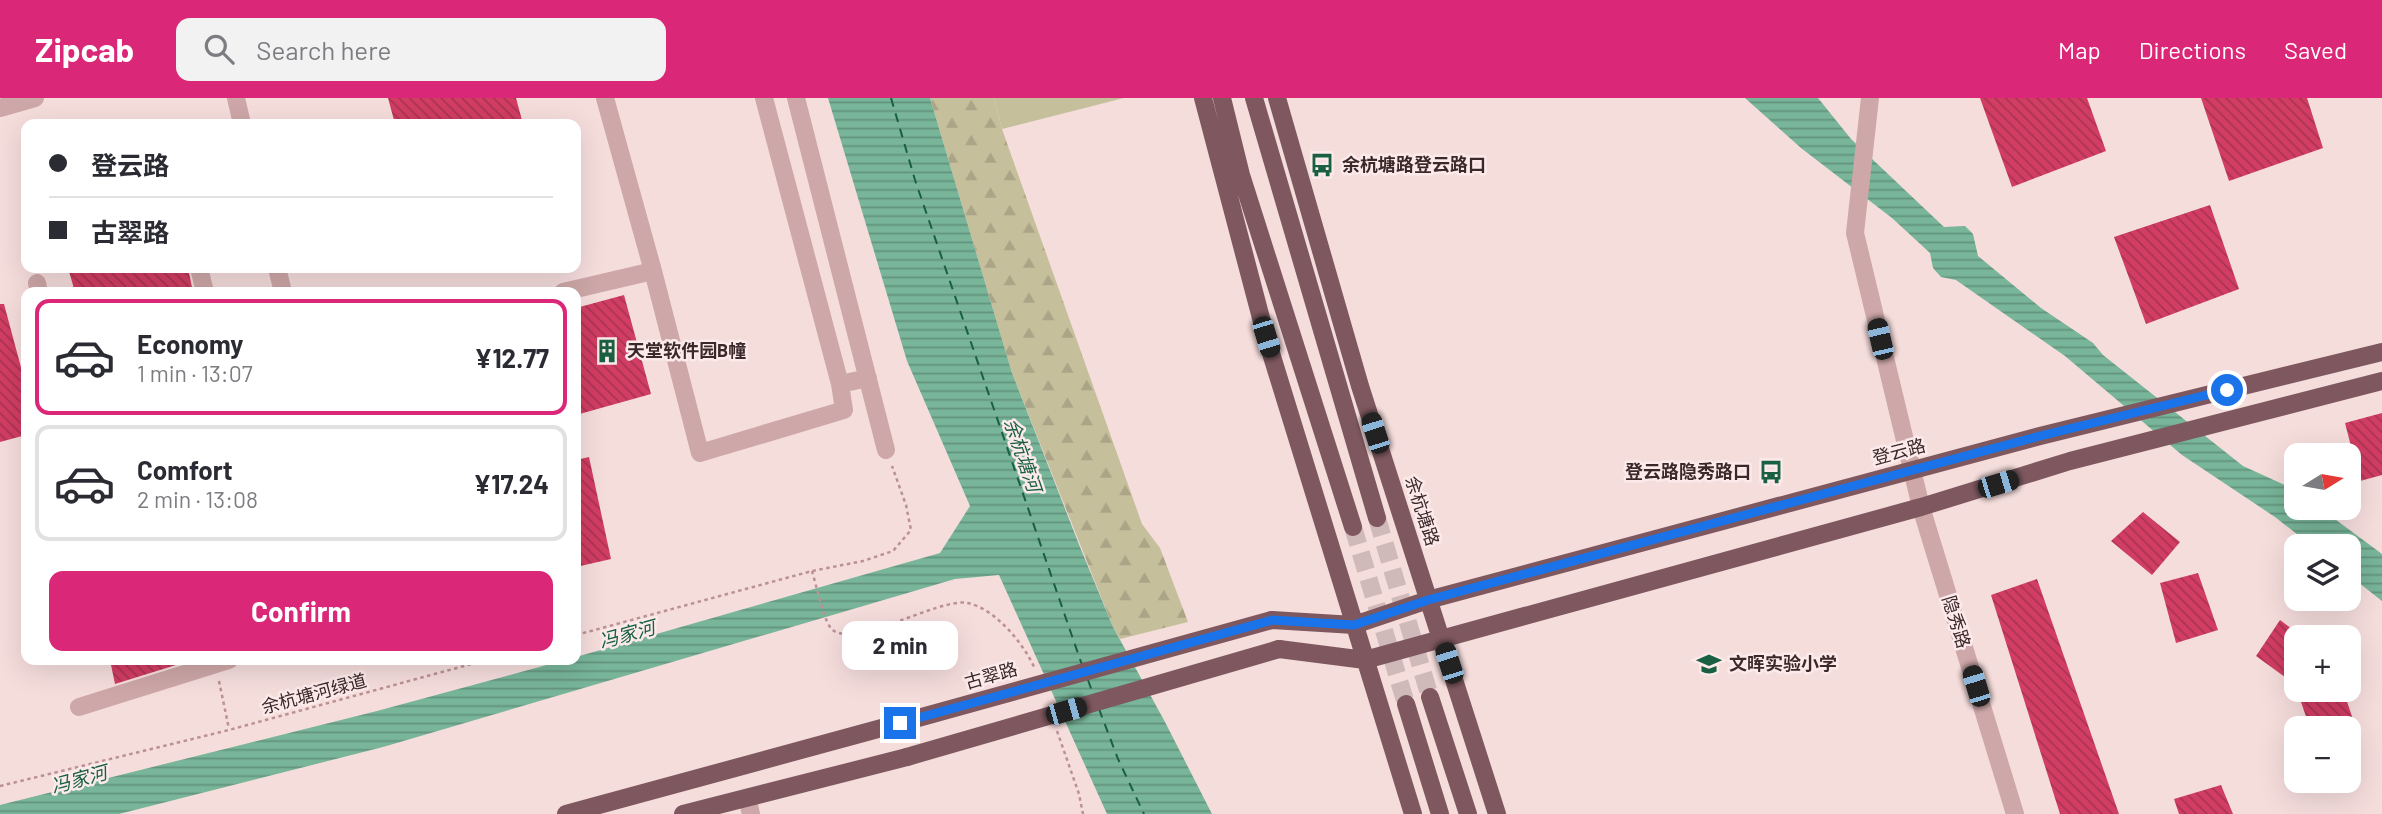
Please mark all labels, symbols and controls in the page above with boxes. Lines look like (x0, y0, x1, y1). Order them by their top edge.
search box (176, 18, 666, 81)
text: Zipcab (35, 29, 134, 69)
icon: search (200, 30, 238, 68)
text: Search here (256, 34, 391, 65)
text: Map (2058, 35, 2101, 64)
text: Directions (2139, 35, 2246, 64)
text: Saved (2284, 35, 2347, 64)
text: 登云路 (91, 149, 169, 180)
bus stop icon: 余杭塘路登云路口 (1308, 151, 1336, 179)
place label: 余杭塘路登云路口 (1342, 153, 1486, 175)
text: 古翠路 (91, 216, 169, 247)
car (1250, 314, 1283, 360)
car (1866, 316, 1895, 362)
icon: car (53, 326, 116, 389)
text: Economy (137, 328, 243, 359)
building icon: 天堂软件园B幢 (593, 337, 621, 365)
place label: 天堂软件园B幢 (627, 339, 746, 361)
text: ¥12.77 (475, 342, 549, 373)
text: 1 min · 13:07 (137, 359, 253, 387)
route start (2211, 374, 2243, 406)
car (1359, 410, 1392, 456)
water label: 余杭塘河 (1000, 415, 1048, 498)
street label: 登云路 (1870, 433, 1928, 469)
north arrow (2284, 443, 2361, 520)
map controls (2284, 443, 2361, 793)
icon: car (53, 452, 116, 515)
text: Comfort (137, 454, 233, 485)
bus stop icon: 登云路隐秀路口 (1757, 458, 1785, 486)
place label: 登云路隐秀路口 (1625, 460, 1751, 482)
text: ¥17.24 (473, 468, 549, 499)
car (1975, 468, 2022, 500)
street label: 余杭塘路 (1401, 473, 1445, 548)
text: 2 min · 13:08 (137, 485, 258, 513)
button: layers (2284, 534, 2361, 611)
button: Confirm (49, 571, 553, 651)
street label: 隐秀路 (1939, 593, 1975, 651)
water label: 冯家河 (596, 614, 661, 652)
callout: 2 min (842, 622, 958, 670)
button: + (2284, 625, 2361, 702)
text: 2 min (872, 631, 928, 659)
car (1433, 640, 1466, 686)
school or university icon: 文晖实验小学 (1695, 650, 1723, 678)
place label: 文晖实验小学 (1729, 652, 1837, 674)
street label: 古翠路 (962, 657, 1020, 693)
car (1960, 663, 1993, 709)
street label: 余杭塘河绿道 (259, 668, 369, 718)
car (1043, 695, 1090, 727)
route end (884, 707, 916, 739)
button: − (2284, 716, 2361, 793)
water label: 冯家河 (48, 759, 113, 797)

